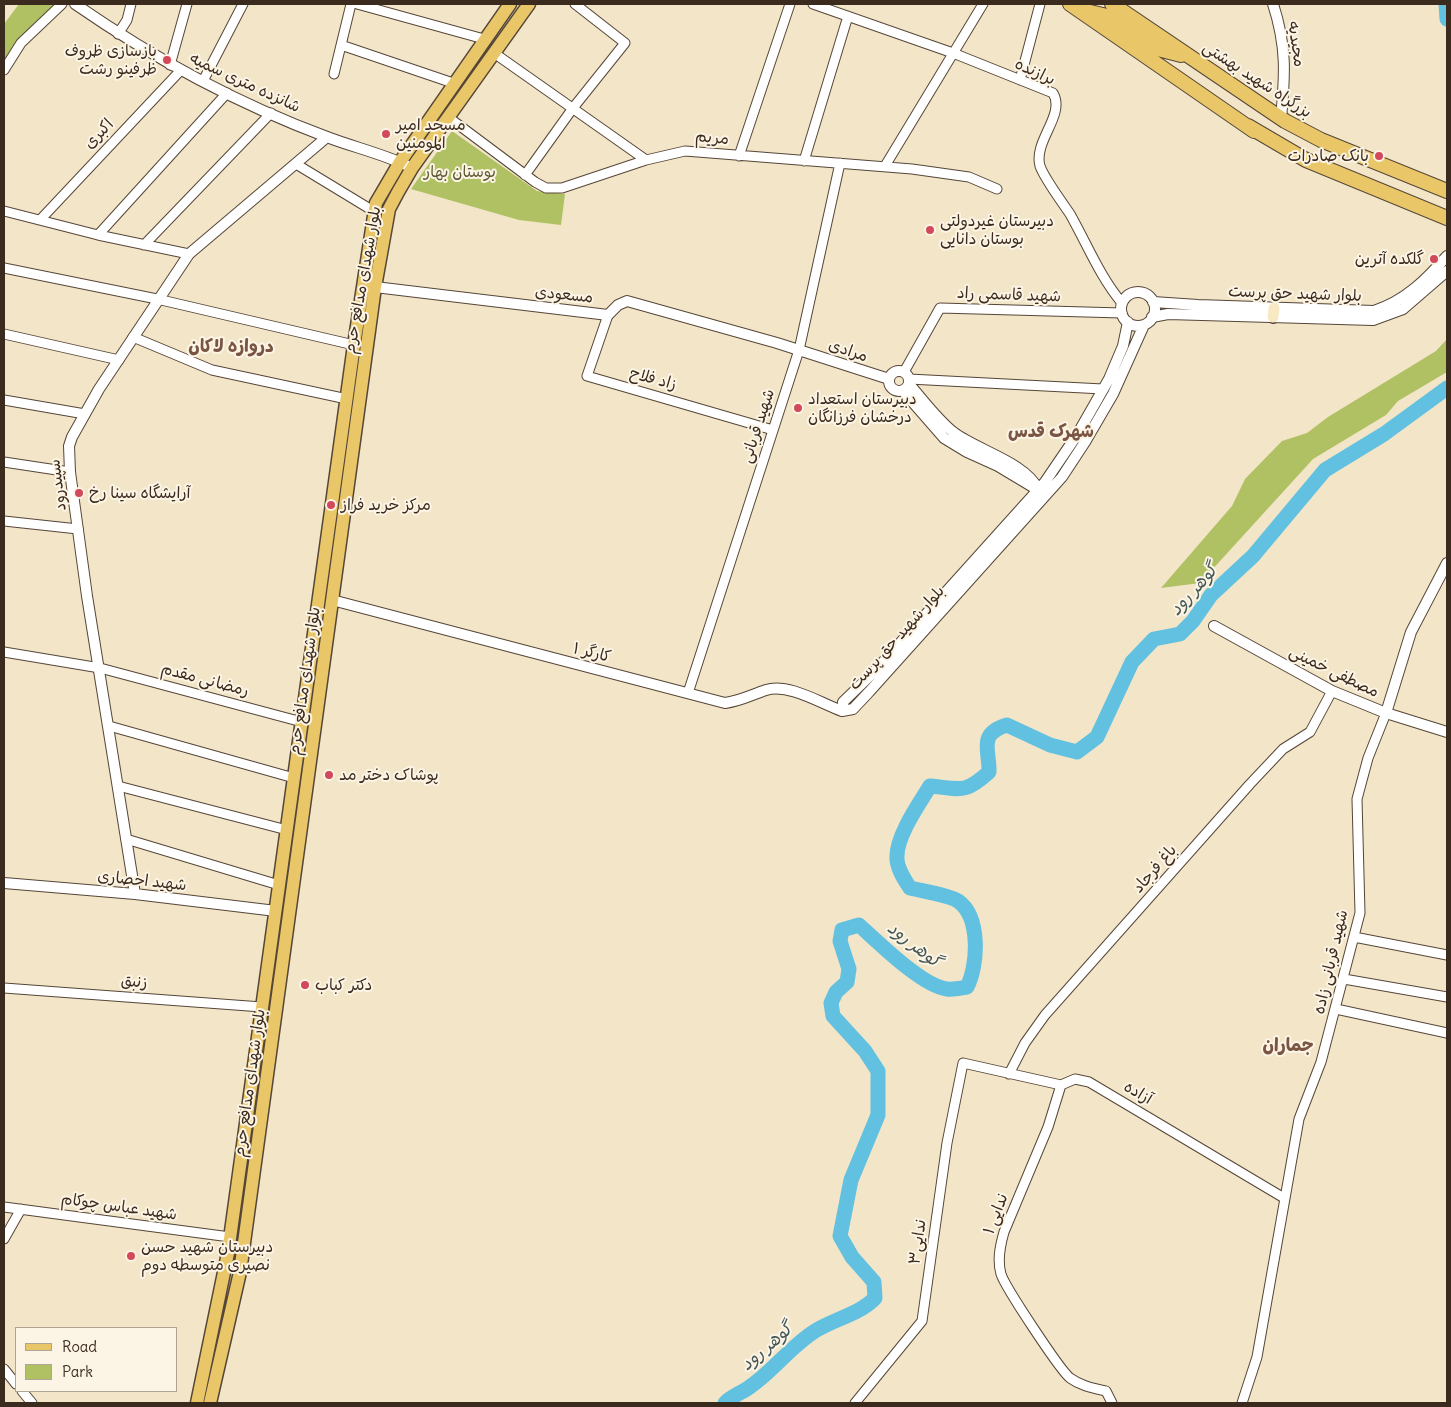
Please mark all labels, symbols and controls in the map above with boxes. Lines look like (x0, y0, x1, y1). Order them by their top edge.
street label: مجیدیه (1283, 20, 1309, 68)
street label: بزرگراه شهید بهشتی (1199, 38, 1315, 122)
place label: بازسازی ظروف ظرفینو رشت (65, 41, 157, 79)
street label: شانزده متری سمیه (187, 49, 303, 117)
marker: بازسازی ظروف ظرفینو رشت (161, 54, 173, 66)
street label: برازنده (1012, 54, 1058, 90)
street label: اکبری (80, 115, 118, 153)
place label: مسحد امیر المومنین (396, 115, 466, 153)
street label: مریم (694, 127, 730, 149)
marker: مسحد امیر المومنین (380, 128, 392, 140)
place label: بانک صادرات (1287, 146, 1369, 166)
marker: بانک صادرات (1373, 150, 1385, 162)
park label: بوستان بهار (424, 162, 496, 182)
street label: بلوار شهدای مدافع حرم (341, 205, 385, 355)
place label: دبیرستان غیردولتی بوستان دانایی (940, 211, 1054, 249)
marker: دبیرستان غیردولتی بوستان دانایی (924, 224, 936, 236)
place label: گلکده آترین (1355, 249, 1424, 269)
marker: گلکده آترین (1428, 253, 1440, 265)
street label: مسعودی (534, 282, 594, 308)
street label: بلوار شهید حق پرست (1228, 282, 1362, 306)
street label: شهید قاسمی راد (957, 284, 1061, 306)
district label: دروازه لاکان (188, 336, 274, 358)
street label: مرادی (826, 336, 870, 366)
street label: زاد فلاح (627, 364, 679, 394)
street label: شهید قربانی (737, 387, 779, 465)
place label: دبیرستان استعداد درخشان فرزانگان (808, 389, 917, 427)
marker: دبیرستان استعداد درخشان فرزانگان (792, 402, 804, 414)
district label: شهرک قدس (1008, 421, 1094, 443)
street label: سپیدرود (45, 458, 71, 512)
place label: آرایشگاه سینا رخ (89, 483, 190, 503)
marker: آرایشگاه سینا رخ (73, 487, 85, 499)
place label: مرکز خرید فراز (341, 495, 431, 515)
marker: مرکز خرید فراز (325, 499, 337, 511)
water label: گوهر رود (1165, 560, 1223, 620)
street label: بلوار شهید حق پرست (845, 582, 949, 694)
street label: بلوار شهدای مدافع حرم (285, 606, 325, 756)
street label: کارگر ۱ (571, 639, 613, 667)
street label: مصطفی خمینی (1286, 642, 1382, 702)
street label: رمضانی مقدم (159, 659, 251, 701)
place label: پوشاک دختر مد (339, 765, 439, 785)
marker: پوشاک دختر مد (323, 769, 335, 781)
street label: باغ فرجاد (1129, 841, 1181, 897)
street label: شهید احصاری (96, 867, 188, 895)
street label: شهید قربانی زاده (1310, 908, 1352, 1016)
water label: گوهر رود (883, 917, 945, 973)
street label: زنبق (120, 971, 148, 993)
place label: دکتر کباب (315, 975, 372, 995)
marker: دکتر کباب (299, 979, 311, 991)
street label: بلوار شهدای مدافع حرم (230, 1008, 270, 1158)
district label: جماران (1262, 1035, 1314, 1057)
street label: آزاده (1120, 1077, 1156, 1109)
street label: شهید عباس چوکام (60, 1189, 178, 1225)
street label: ندایی ۱ (979, 1191, 1013, 1237)
street label: ندایی۳ (905, 1218, 931, 1266)
place label: دبیرستان شهید حسن نصیری متوسطه دوم (141, 1237, 273, 1275)
marker: دبیرستان شهید حسن نصیری متوسطه دوم (125, 1250, 137, 1262)
water label: گوهر رود (736, 1318, 798, 1376)
legend (15, 1327, 178, 1392)
text: Road (62, 1337, 97, 1356)
text: Park (62, 1362, 93, 1381)

